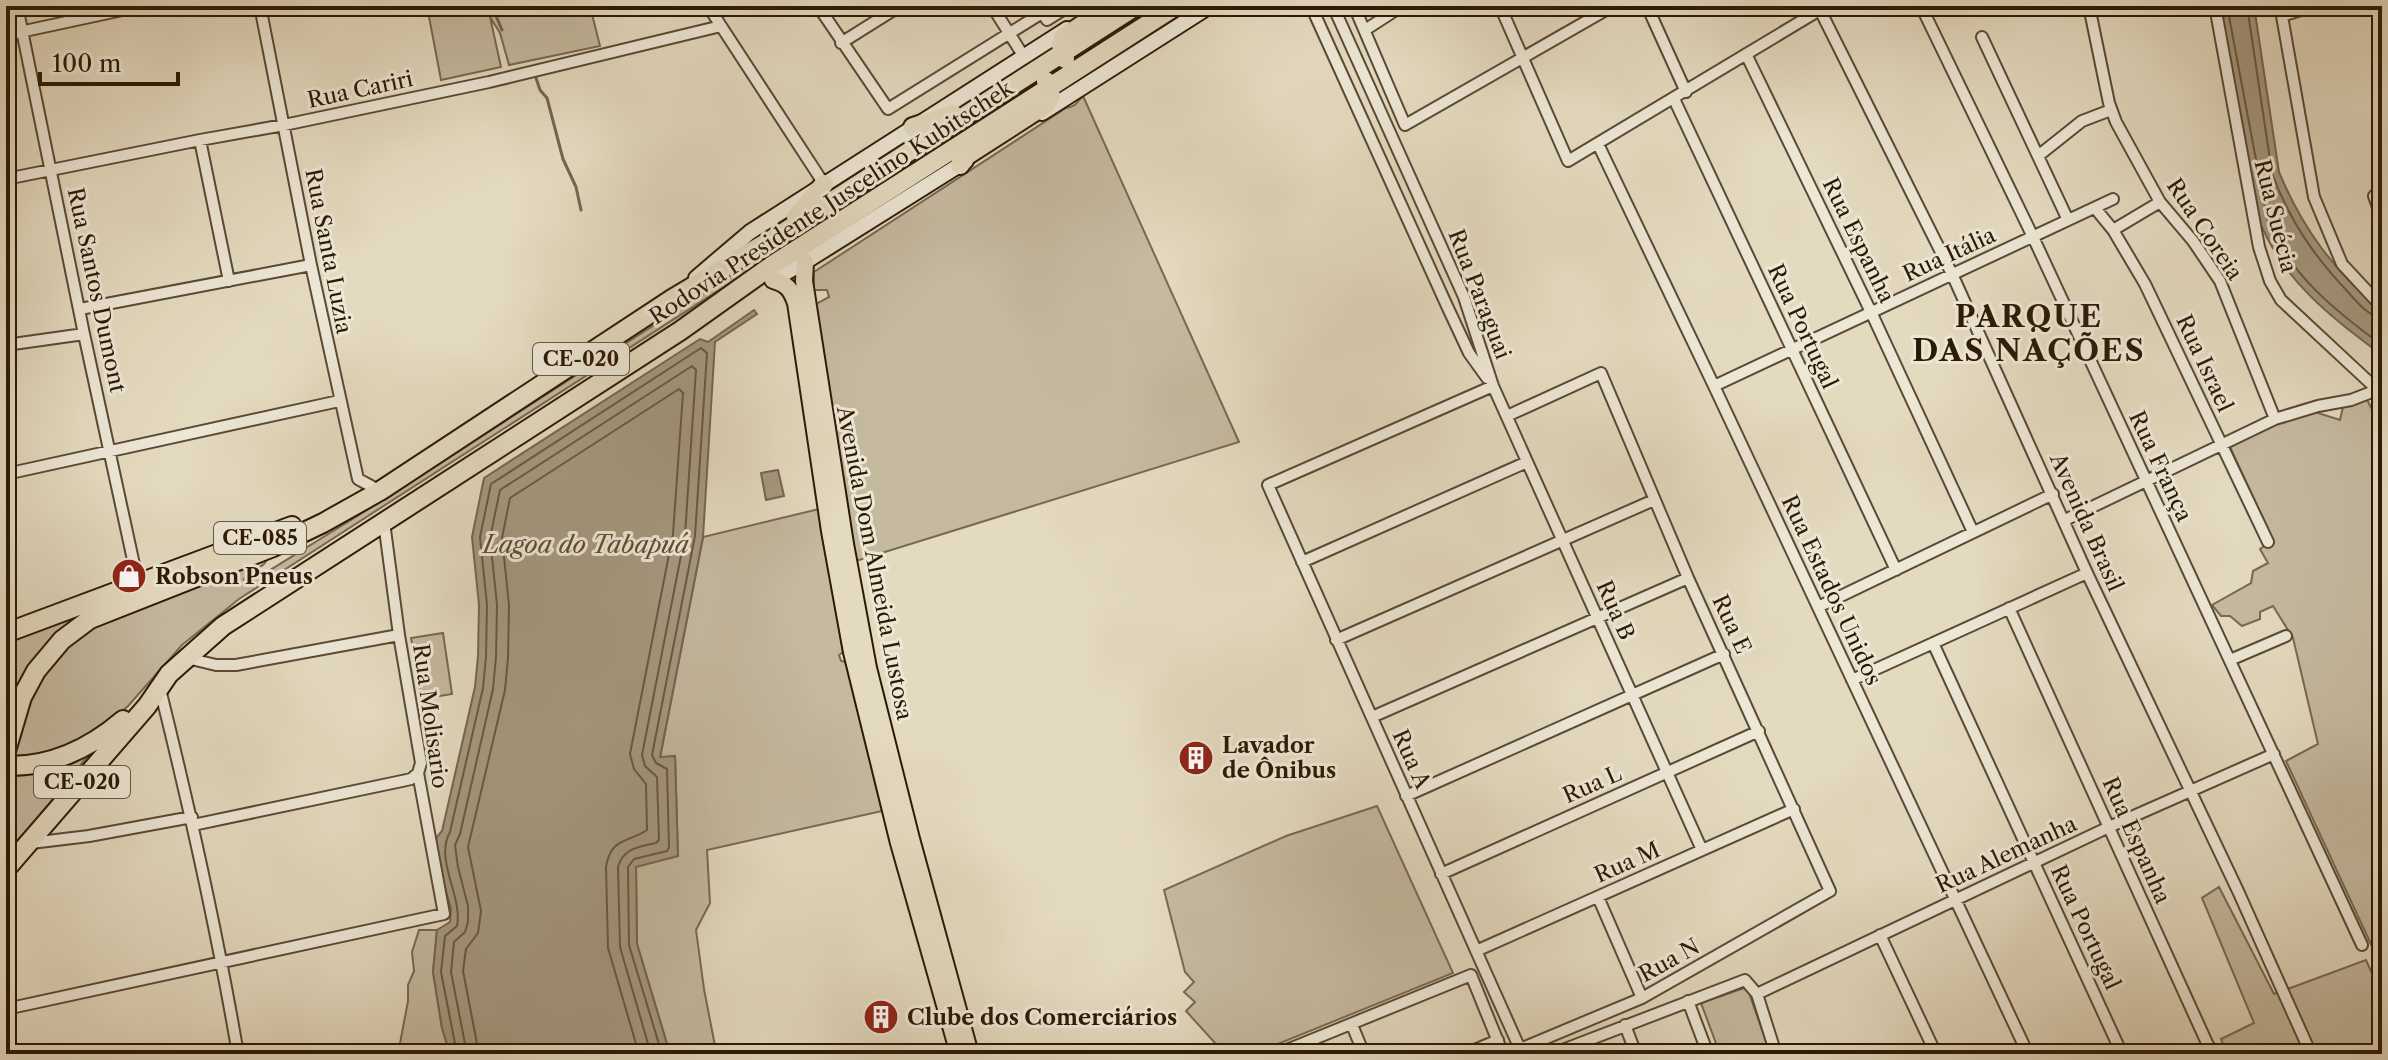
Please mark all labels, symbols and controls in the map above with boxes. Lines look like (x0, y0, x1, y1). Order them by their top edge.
scale bar (40, 36, 178, 86)
text: 100 m (52, 49, 121, 78)
street label: Rua Cariri (305, 65, 416, 114)
street label: Rodovia Presidente Juscelino Kubitschek (644, 74, 1019, 330)
street label: Rua Suécia (2248, 157, 2303, 276)
street label: Rua Santa Luzia (299, 166, 358, 336)
street label: Rua Espanha (1817, 173, 1901, 308)
street label: Rua Coreia (2161, 173, 2249, 286)
street label: Rua Santos Dumont (62, 185, 131, 395)
street label: Rua Itália (1899, 221, 2000, 288)
street label: Rua Paraguai (1442, 225, 1517, 363)
street label: Rua Portugal (1762, 260, 1843, 393)
district label: PARQUE DAS NAÇÕES (1912, 298, 2146, 369)
street label: Rua Israel (2170, 310, 2239, 417)
road number: CE-020 (533, 343, 629, 375)
street label: Avenida Dom Almeida Lustosa (831, 403, 918, 723)
street label: Rua França (2123, 407, 2198, 526)
street label: Avenida Brasil (2044, 448, 2129, 596)
street label: Rua Estados Unidos (1776, 491, 1887, 690)
road number: CE-085 (214, 522, 306, 554)
water label: Lagoa do Tabapuá (481, 530, 689, 559)
shop icon: Robson Pneus (110, 557, 148, 595)
place label: Robson Pneus (155, 563, 313, 590)
street label: Rua B (1591, 576, 1641, 644)
street label: Rua E (1706, 590, 1757, 658)
street label: Rua Molisario (407, 642, 454, 790)
street label: Rua A (1387, 725, 1437, 794)
place label: Lavador de Ônibus (1222, 732, 1336, 784)
building icon: Lavador de Ônibus (1177, 739, 1215, 777)
street label: Rua L (1559, 759, 1626, 809)
road number: CE-020 (34, 766, 130, 798)
street label: Rua Espanha (2097, 773, 2177, 908)
street label: Rua Alemanha (1931, 810, 2081, 899)
street label: Rua M (1590, 836, 1664, 889)
street label: Rua Portugal (2045, 861, 2126, 994)
street label: Rua N (1634, 933, 1704, 988)
building icon: Clube dos Comerciários (862, 998, 900, 1036)
place label: Clube dos Comerciários (907, 1004, 1177, 1031)

